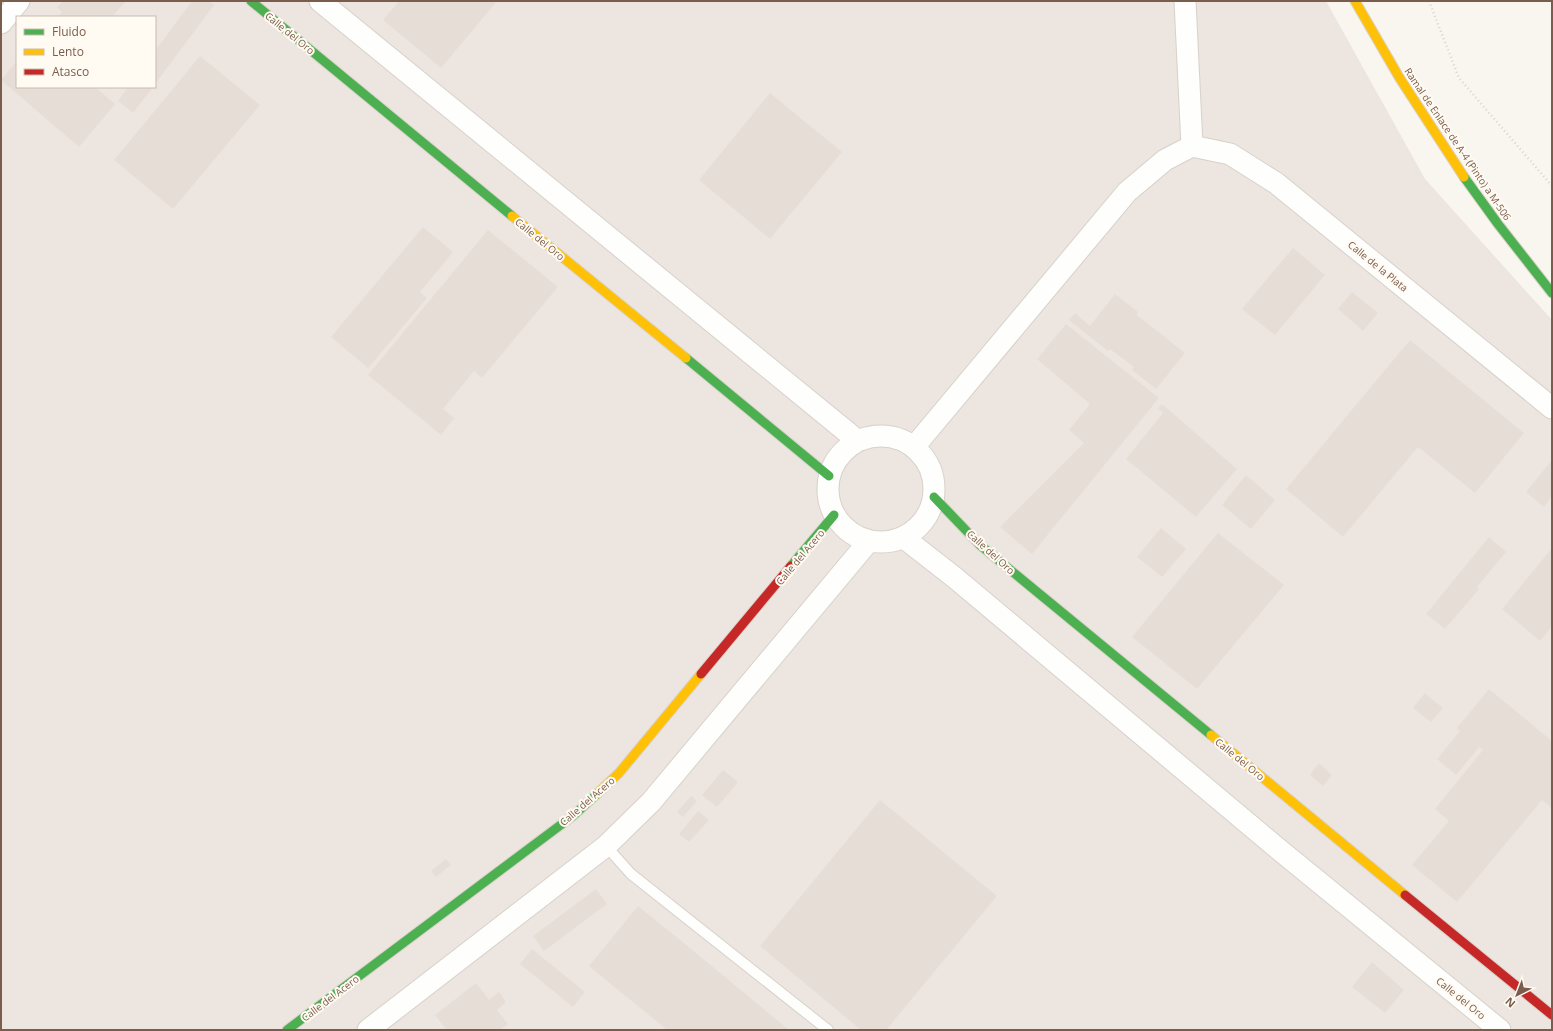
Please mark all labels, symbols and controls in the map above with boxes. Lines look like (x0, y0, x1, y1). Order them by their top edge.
street label: Calle del Oro (262, 9, 318, 57)
legend (16, 16, 156, 88)
text: Fluido (52, 23, 86, 40)
text: Lento (52, 43, 84, 60)
text: Atasco (52, 63, 89, 80)
street label: Ramal de Enlace de A-4 (Pinto) a M-506 (1402, 65, 1515, 223)
street label: Calle del Oro (512, 215, 568, 263)
street label: Calle de la Plata (1345, 237, 1411, 295)
street label: Calle del Acero (773, 526, 827, 588)
street label: Calle del Oro (964, 527, 1018, 577)
street label: Calle del Oro (1212, 735, 1268, 783)
street label: Calle del Acero (556, 773, 618, 829)
street label: Calle del Acero (298, 972, 362, 1024)
street label: Calle del Oro (1433, 974, 1489, 1022)
north arrow (1497, 975, 1537, 1015)
text: N (1502, 994, 1518, 1011)

